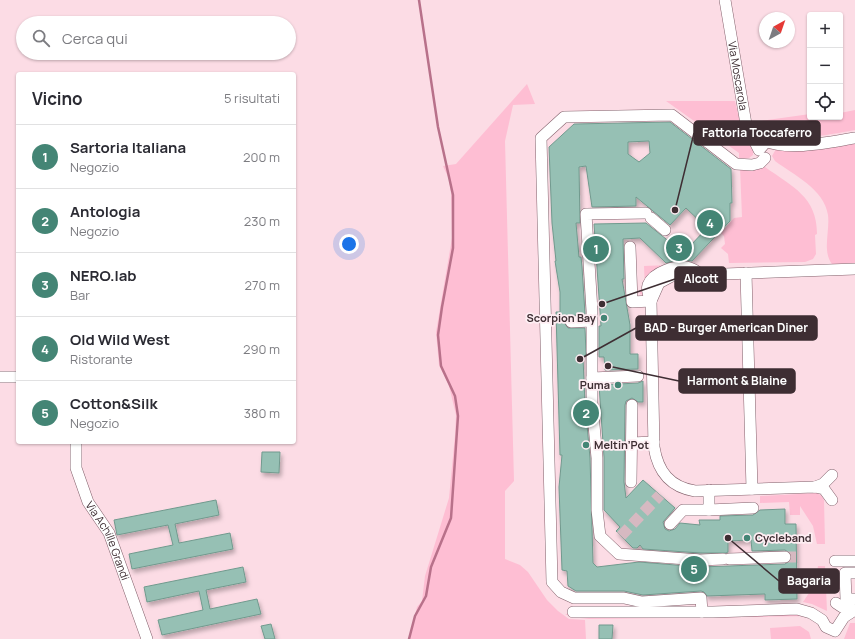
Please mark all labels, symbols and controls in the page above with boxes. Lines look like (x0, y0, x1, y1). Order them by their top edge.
north arrow (759, 12, 795, 48)
map controls (807, 12, 843, 120)
button: + (807, 12, 843, 48)
search box (16, 16, 296, 60)
icon: search (30, 27, 52, 49)
text: Cerca qui (62, 28, 128, 49)
street label: Via Moscarola (725, 40, 752, 112)
button: − (807, 48, 843, 84)
button: locate (807, 84, 843, 120)
text: Vicino (32, 87, 83, 110)
text: 5 risultati (224, 89, 280, 107)
callout: Fattoria Toccaferro (694, 121, 820, 145)
text: Fattoria Toccaferro (702, 124, 812, 141)
text: Sartoria Italiana (70, 137, 186, 158)
text: 1 (42, 148, 48, 166)
text: 200 m (243, 148, 280, 166)
text: Negozio (70, 158, 119, 176)
text: Antologia (70, 201, 140, 222)
pin: 4 (697, 208, 723, 238)
text: 2 (41, 212, 49, 230)
text: 230 m (244, 212, 280, 230)
text: Negozio (70, 222, 119, 240)
pin: 3 (666, 233, 692, 263)
your location (339, 234, 359, 254)
pin: 1 (583, 234, 609, 264)
text: NERO.lab (70, 265, 137, 286)
callout: Alcott (675, 267, 726, 291)
text: Alcott (683, 270, 719, 287)
text: 3 (41, 276, 49, 294)
text: 270 m (245, 276, 280, 294)
text: Bar (70, 286, 90, 304)
place label: Scorpion Bay (527, 310, 597, 325)
marker: Scorpion Bay (599, 313, 609, 323)
callout: BAD - Burger American Diner (636, 316, 817, 340)
text: BAD - Burger American Diner (644, 319, 808, 336)
text: Old Wild West (70, 329, 170, 350)
text: 4 (41, 340, 49, 358)
text: 290 m (243, 340, 280, 358)
text: Ristorante (70, 350, 133, 368)
callout: Harmont & Blaine (679, 369, 795, 393)
text: Harmont & Blaine (687, 372, 787, 389)
place label: Puma (580, 377, 610, 392)
marker: Puma (613, 380, 623, 390)
text: Cotton&Silk (70, 393, 157, 414)
pin: 2 (573, 398, 599, 428)
text: 5 (41, 404, 49, 422)
text: 380 m (244, 404, 280, 422)
text: Negozio (70, 414, 119, 432)
place label: Meltin’Pot (594, 437, 649, 452)
marker: Meltin’Pot (581, 440, 591, 450)
street label: Via Achille Grandi (83, 498, 133, 582)
place label: Cycleband (755, 530, 812, 545)
marker: Cycleband (742, 533, 752, 543)
pin: 5 (681, 554, 707, 584)
callout: Bagaria (779, 569, 839, 593)
text: Bagaria (787, 572, 831, 589)

